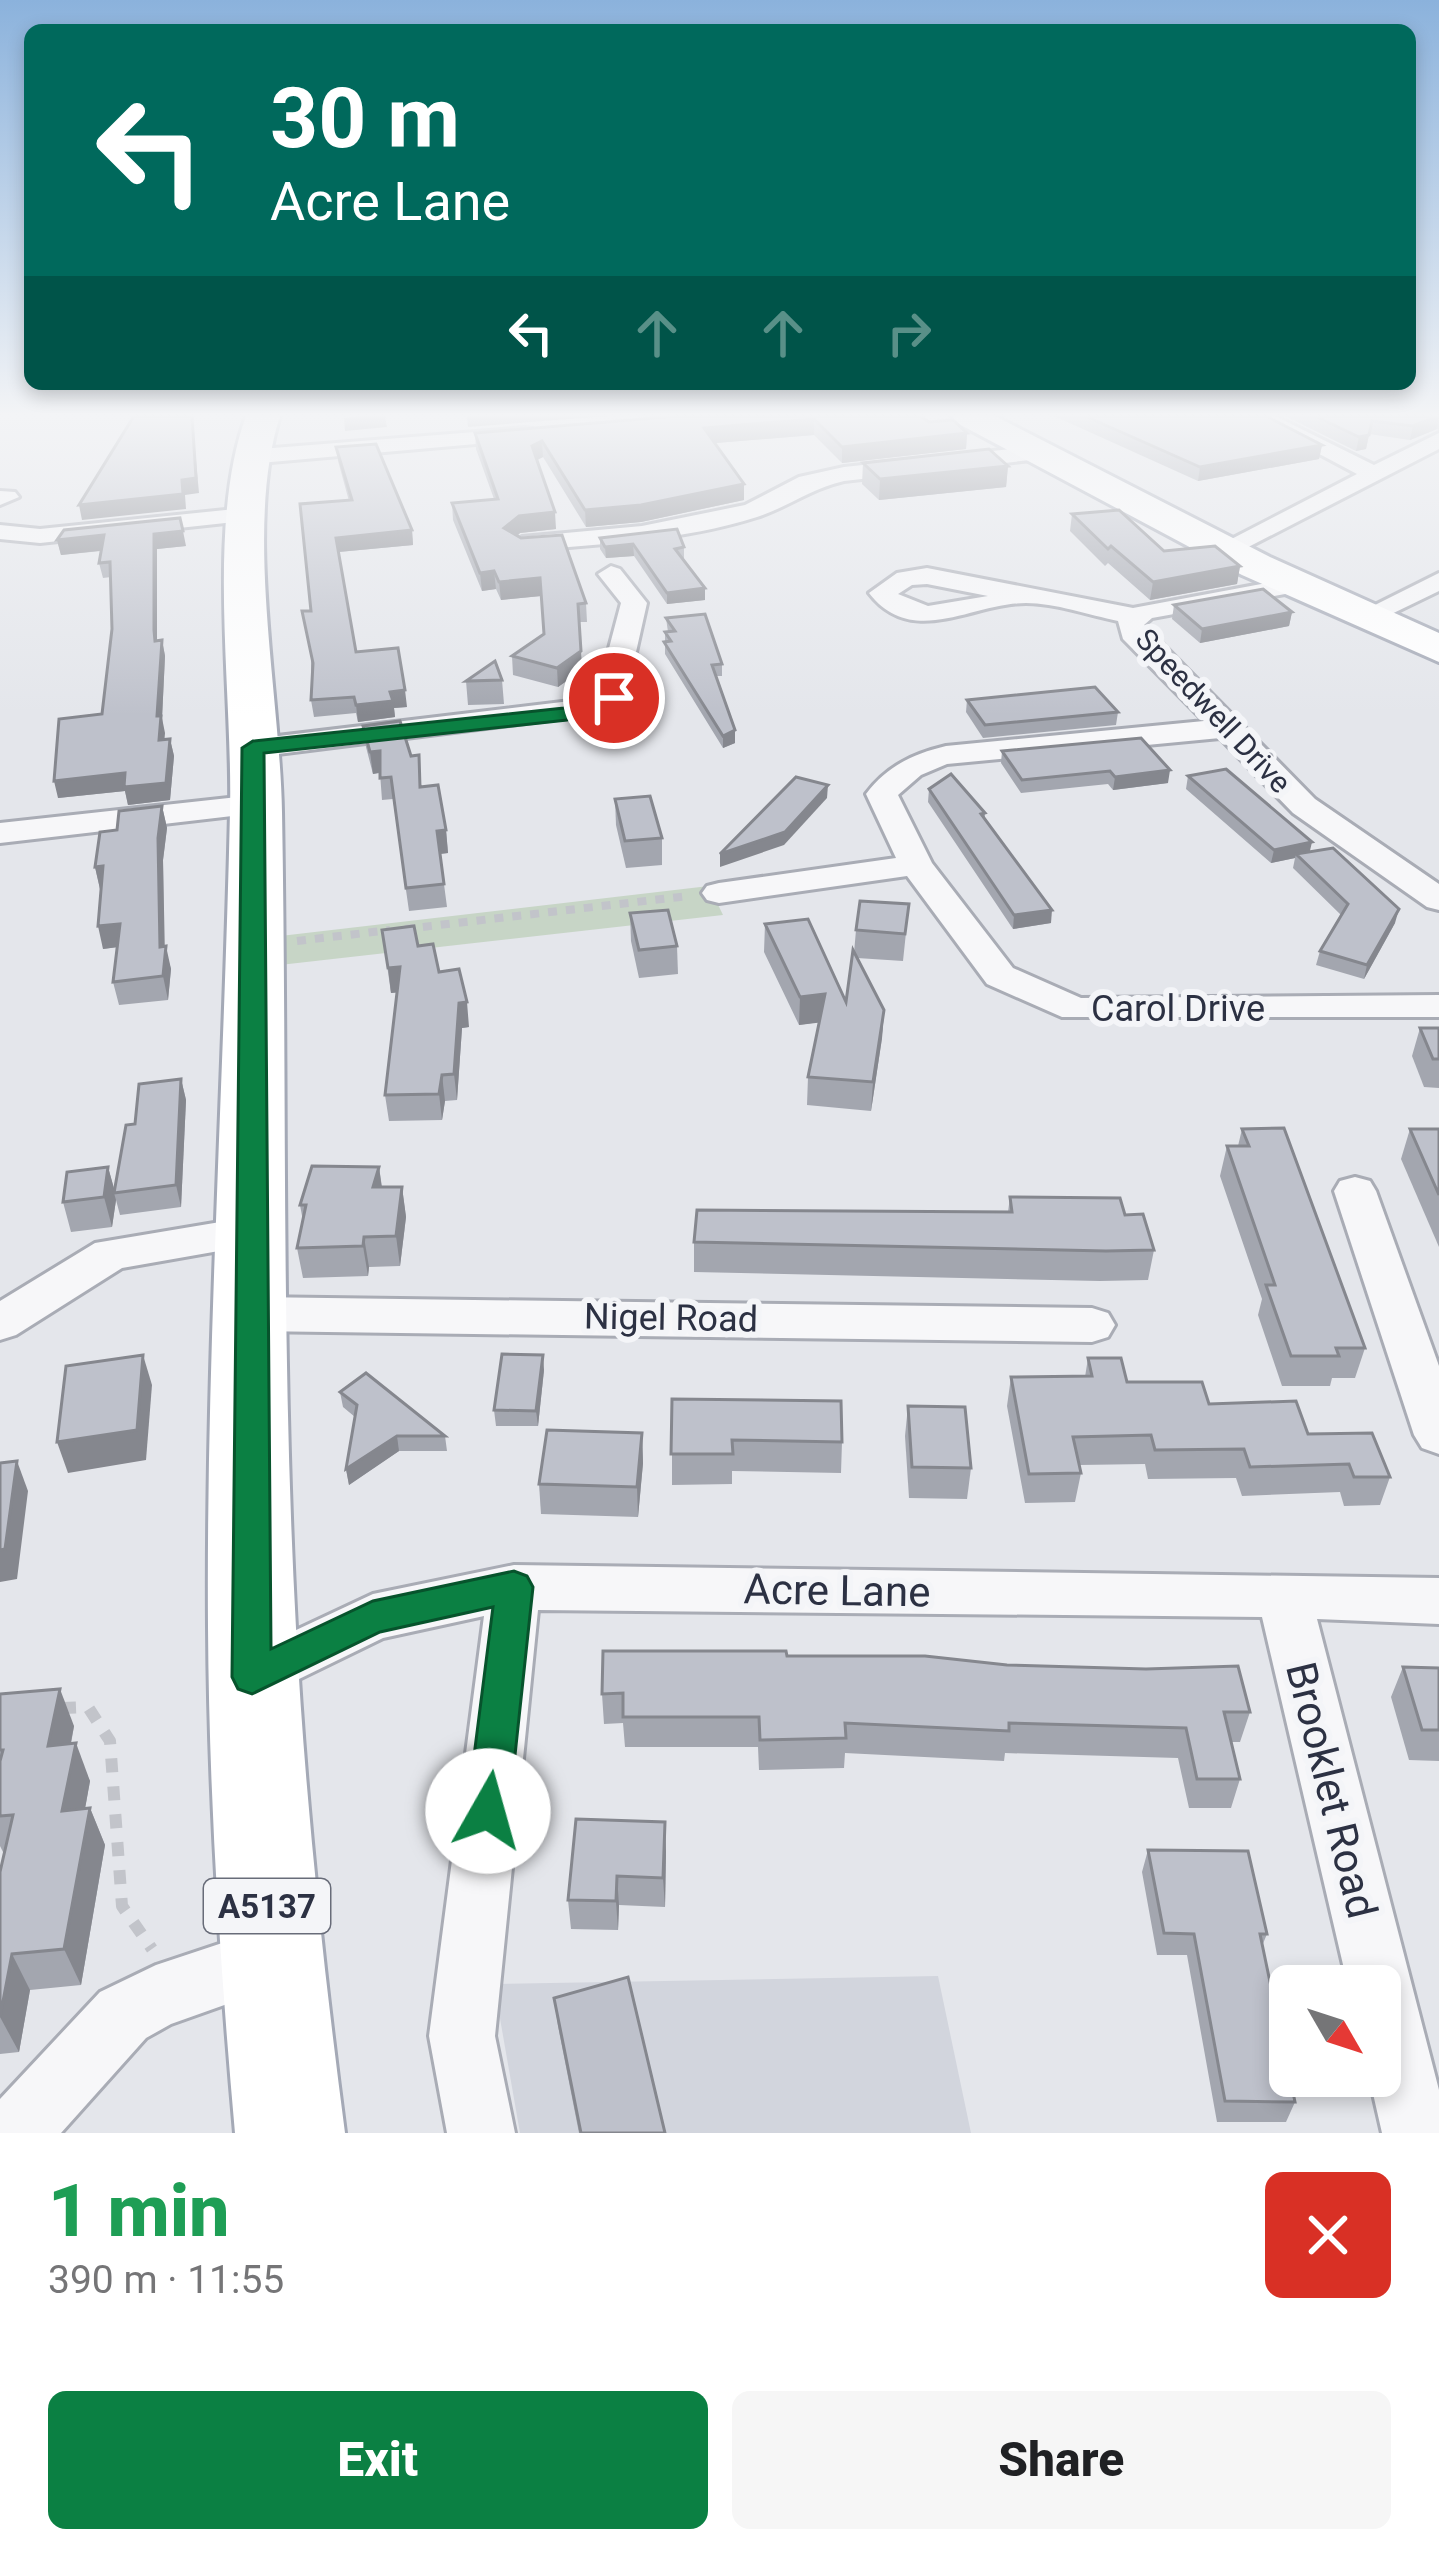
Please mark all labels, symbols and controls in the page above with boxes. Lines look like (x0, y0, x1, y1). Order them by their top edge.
text: 30 m (270, 69, 460, 168)
icon: left (72, 72, 228, 228)
text: Acre Lane (270, 170, 510, 233)
icon: left (498, 300, 564, 366)
icon: ahead (624, 300, 690, 366)
icon: ahead (750, 300, 816, 366)
icon: right (876, 300, 942, 366)
street label: Speedwell Drive (1129, 621, 1298, 800)
pin (563, 647, 665, 749)
icon: arrive (581, 665, 647, 731)
street label: Carol Drive (1091, 988, 1265, 1030)
street label: Nigel Road (584, 1295, 758, 1341)
street label: Acre Lane (743, 1564, 931, 1617)
street label: Brooklet Road (1276, 1657, 1387, 1923)
position arrow (425, 1748, 551, 1874)
road number: A5137 (204, 1879, 330, 1933)
north arrow (1269, 1965, 1401, 2097)
map controls (1269, 1965, 1401, 2097)
text: 1 min (48, 2169, 230, 2254)
button: close (1265, 2172, 1391, 2298)
text: 390 m · 11:55 (48, 2257, 284, 2303)
button: Exit (48, 2391, 708, 2529)
button: Share (732, 2391, 1391, 2529)

